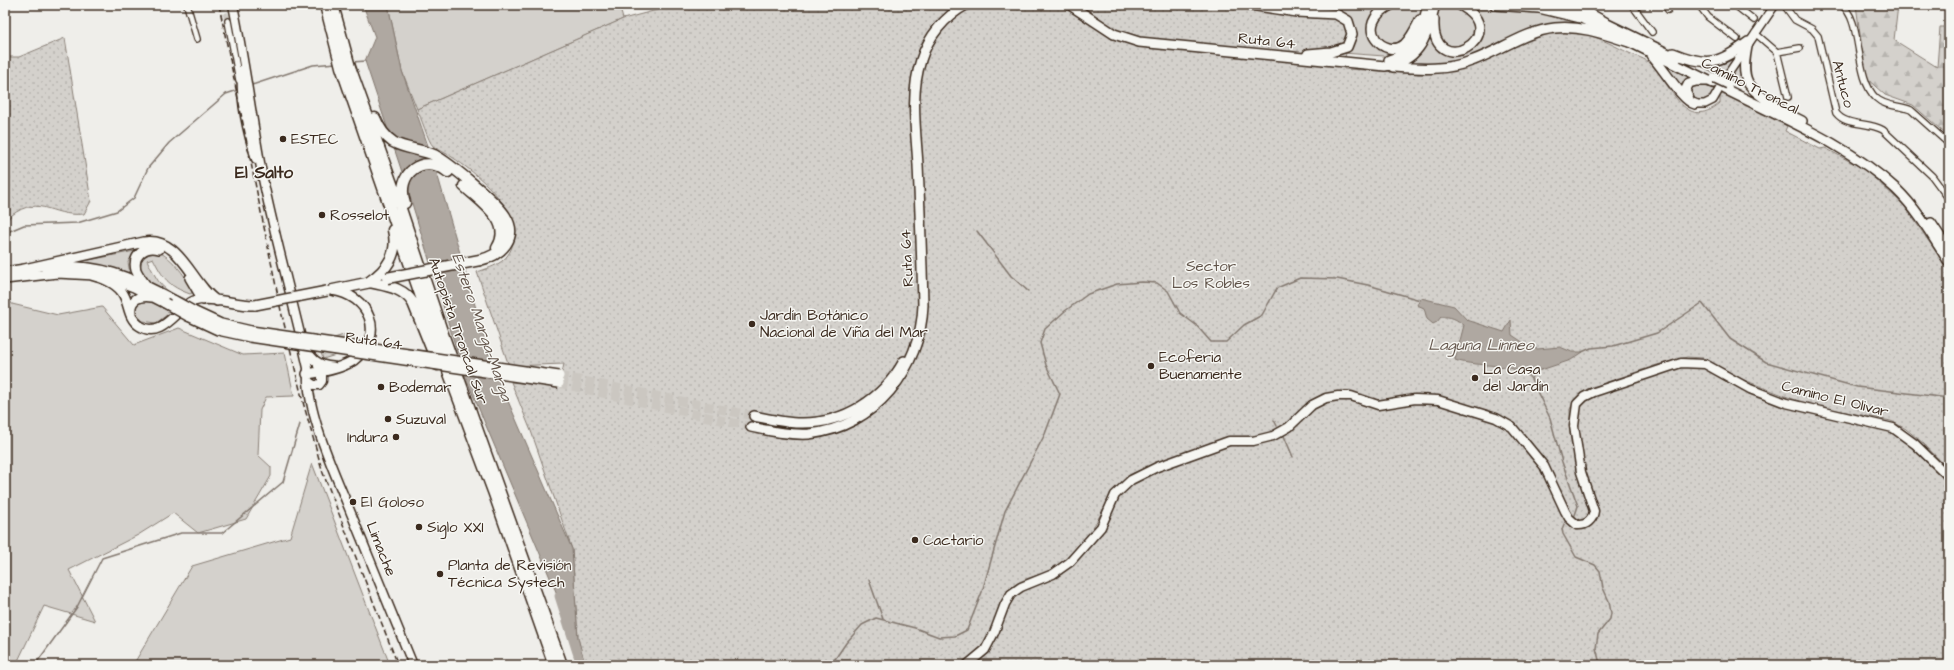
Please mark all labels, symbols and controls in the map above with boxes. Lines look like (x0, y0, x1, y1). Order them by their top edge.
street label: Ruta 64 (1237, 28, 1297, 54)
street label: Camino Troncal (1697, 52, 1803, 120)
street label: Antuco (1827, 58, 1860, 111)
place label: ESTEC (291, 129, 339, 150)
marker: ESTEC (278, 134, 288, 144)
district label: El Salto (235, 161, 294, 185)
place label: Rosselot (330, 205, 389, 226)
marker: Rosselot (317, 210, 327, 220)
street label: Ruta 64 (895, 229, 919, 287)
water label: Estero Marga-Marga (445, 250, 518, 405)
street label: Autopista Troncal Sur (423, 255, 493, 407)
park label: Sector Los Robles (1172, 256, 1250, 294)
place label: Jardín Botánico Nacional de Viña del Mar (760, 305, 928, 343)
marker: Jardín Botánico Nacional de Viña del Mar (747, 319, 757, 329)
street label: Ruta 64 (344, 327, 404, 355)
water label: Laguna Linneo (1428, 334, 1535, 357)
place label: Ecoferia Buenamente (1159, 347, 1242, 385)
place label: La Casa del Jardín (1483, 359, 1549, 397)
marker: Ecoferia Buenamente (1146, 361, 1156, 371)
marker: La Casa del Jardín (1470, 373, 1480, 383)
street label: Camino El Olivar (1779, 376, 1891, 422)
place label: Bodemar (389, 377, 452, 398)
marker: Bodemar (376, 382, 386, 392)
place label: Suzuval (396, 409, 446, 430)
marker: Suzuval (383, 414, 393, 424)
place label: Indura (347, 427, 388, 448)
marker: Indura (391, 432, 401, 442)
place label: El Goloso (361, 492, 424, 513)
marker: El Goloso (348, 497, 358, 507)
place label: Siglo XXI (427, 517, 484, 539)
street label: Limache (361, 519, 401, 579)
marker: Siglo XXI (414, 522, 424, 532)
place label: Cactario (923, 530, 984, 551)
marker: Cactario (910, 535, 920, 545)
place label: Planta de Revisión Técnica Systech (448, 555, 572, 594)
marker: Planta de Revisión Técnica Systech (435, 569, 445, 579)

